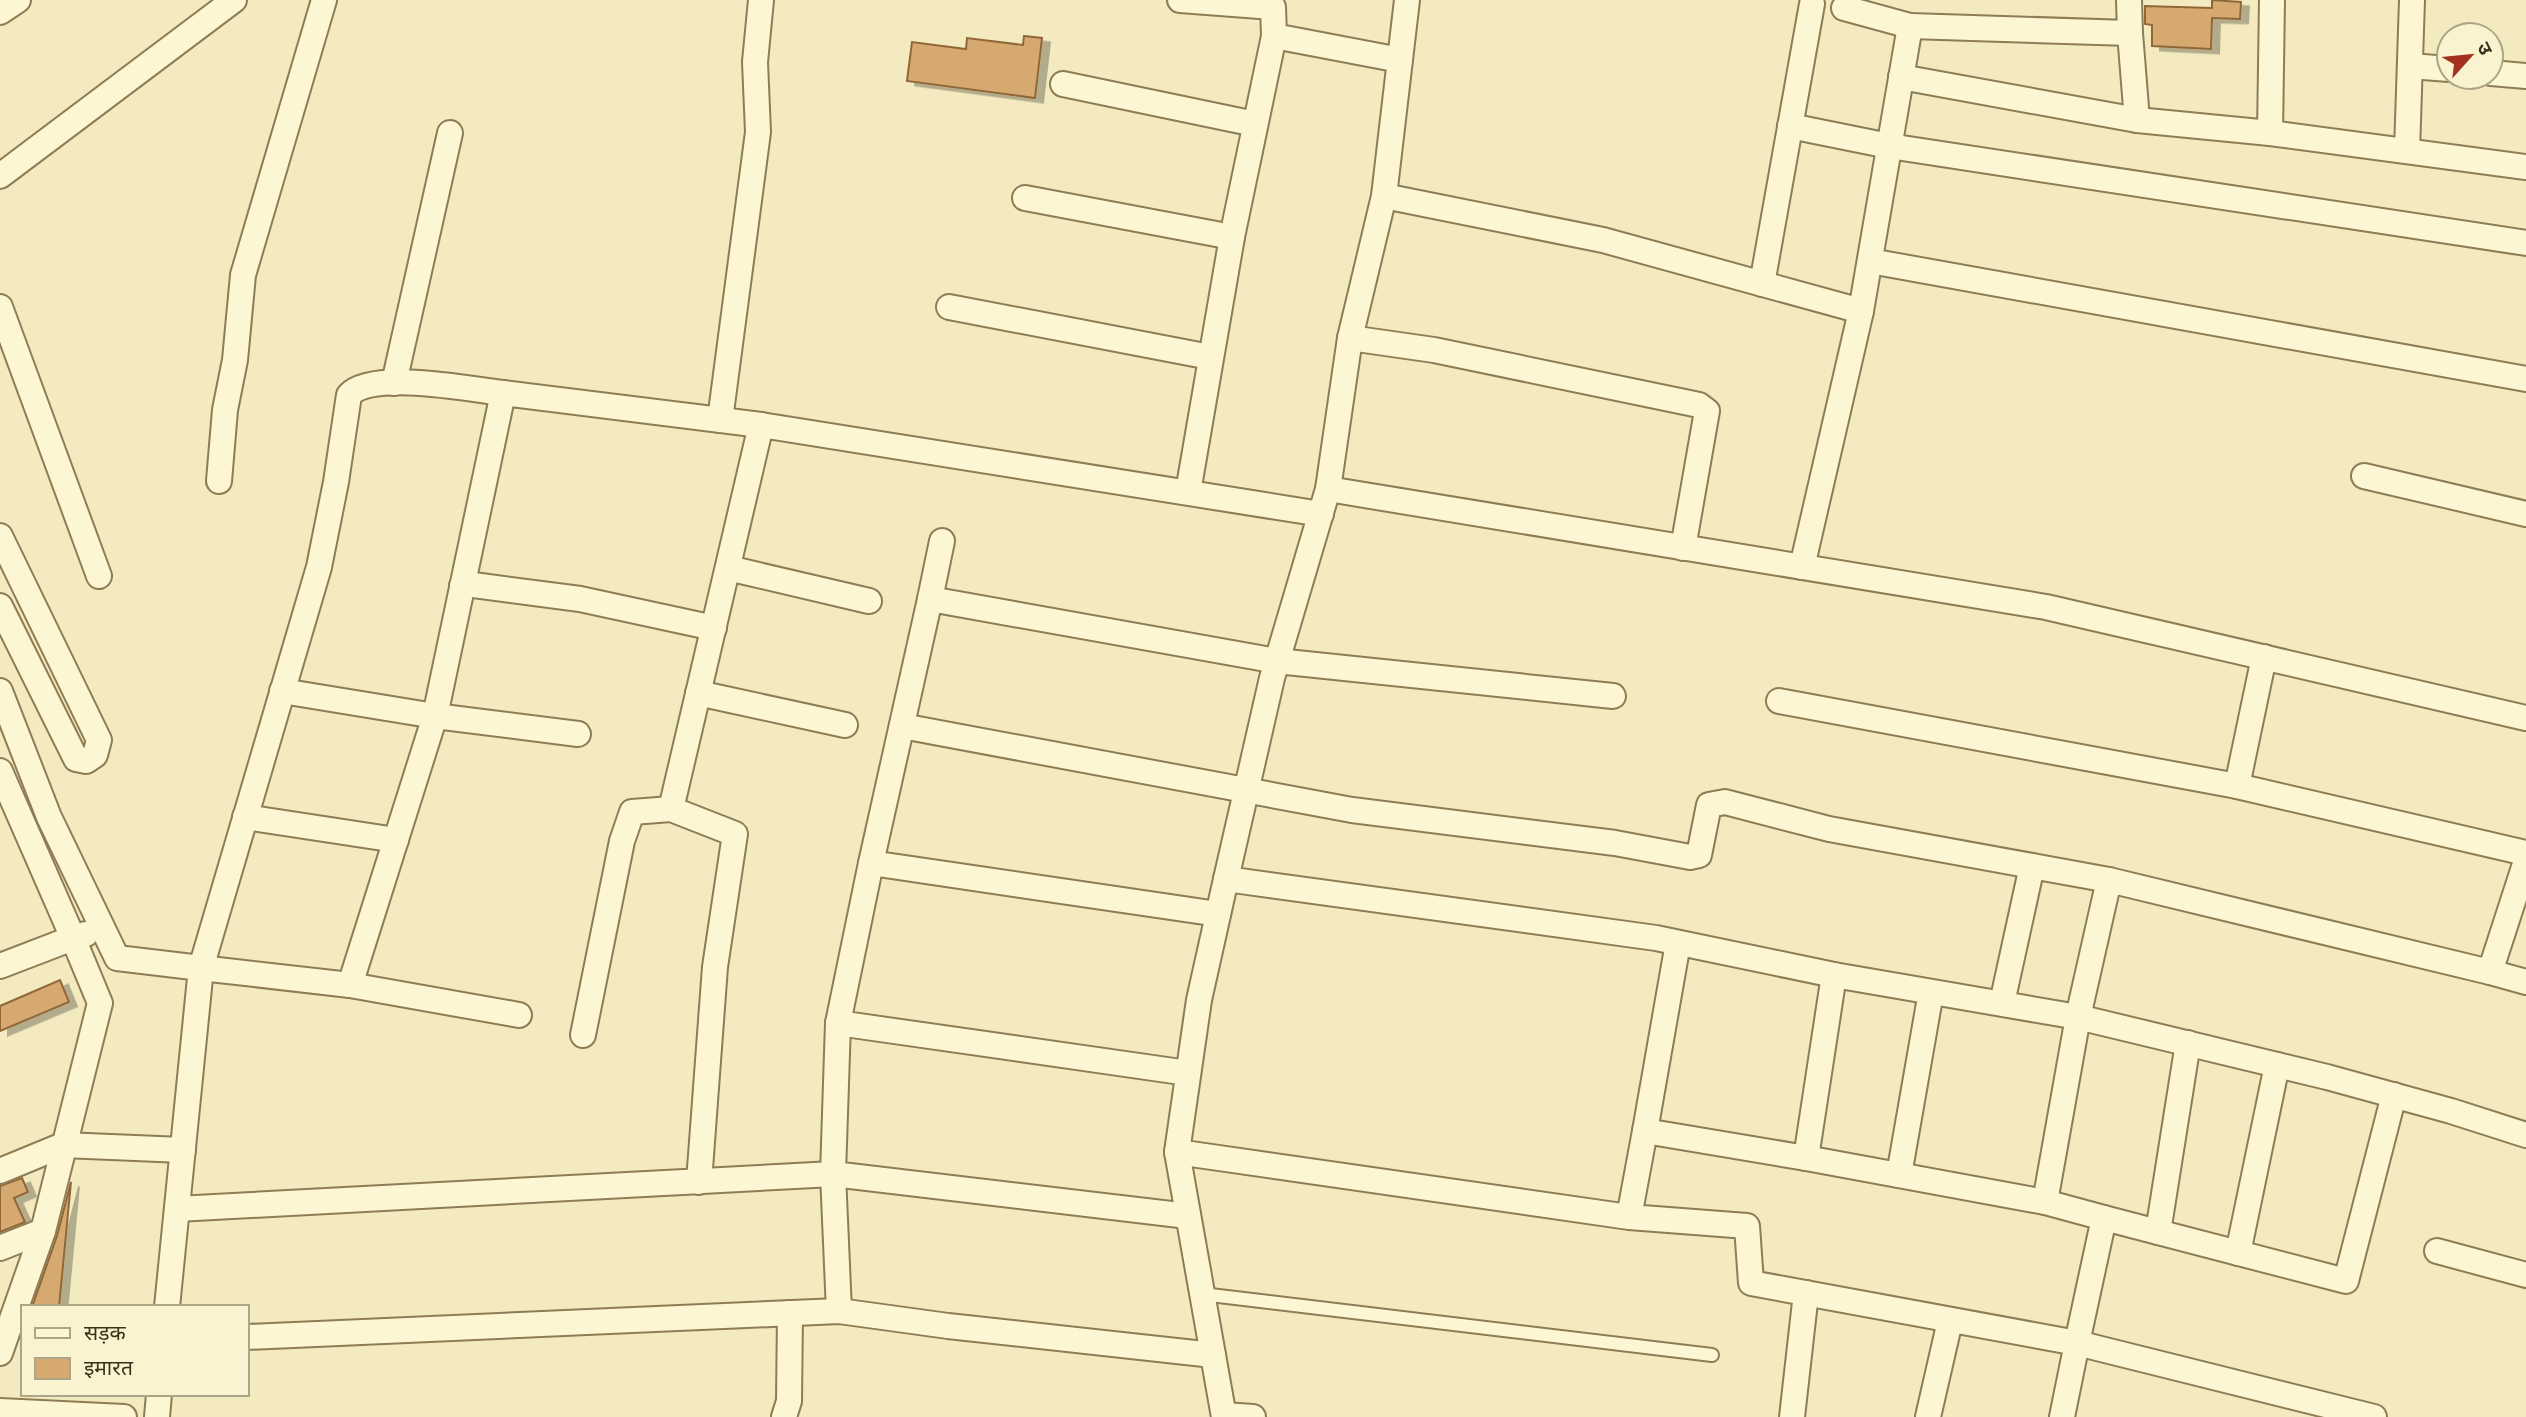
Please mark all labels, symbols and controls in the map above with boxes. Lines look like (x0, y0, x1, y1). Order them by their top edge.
north arrow (2435, 21, 2505, 91)
text: उ (2469, 39, 2497, 61)
legend (21, 1305, 248, 1396)
text: सड़क (84, 1321, 126, 1349)
text: इमारत (84, 1356, 134, 1384)

